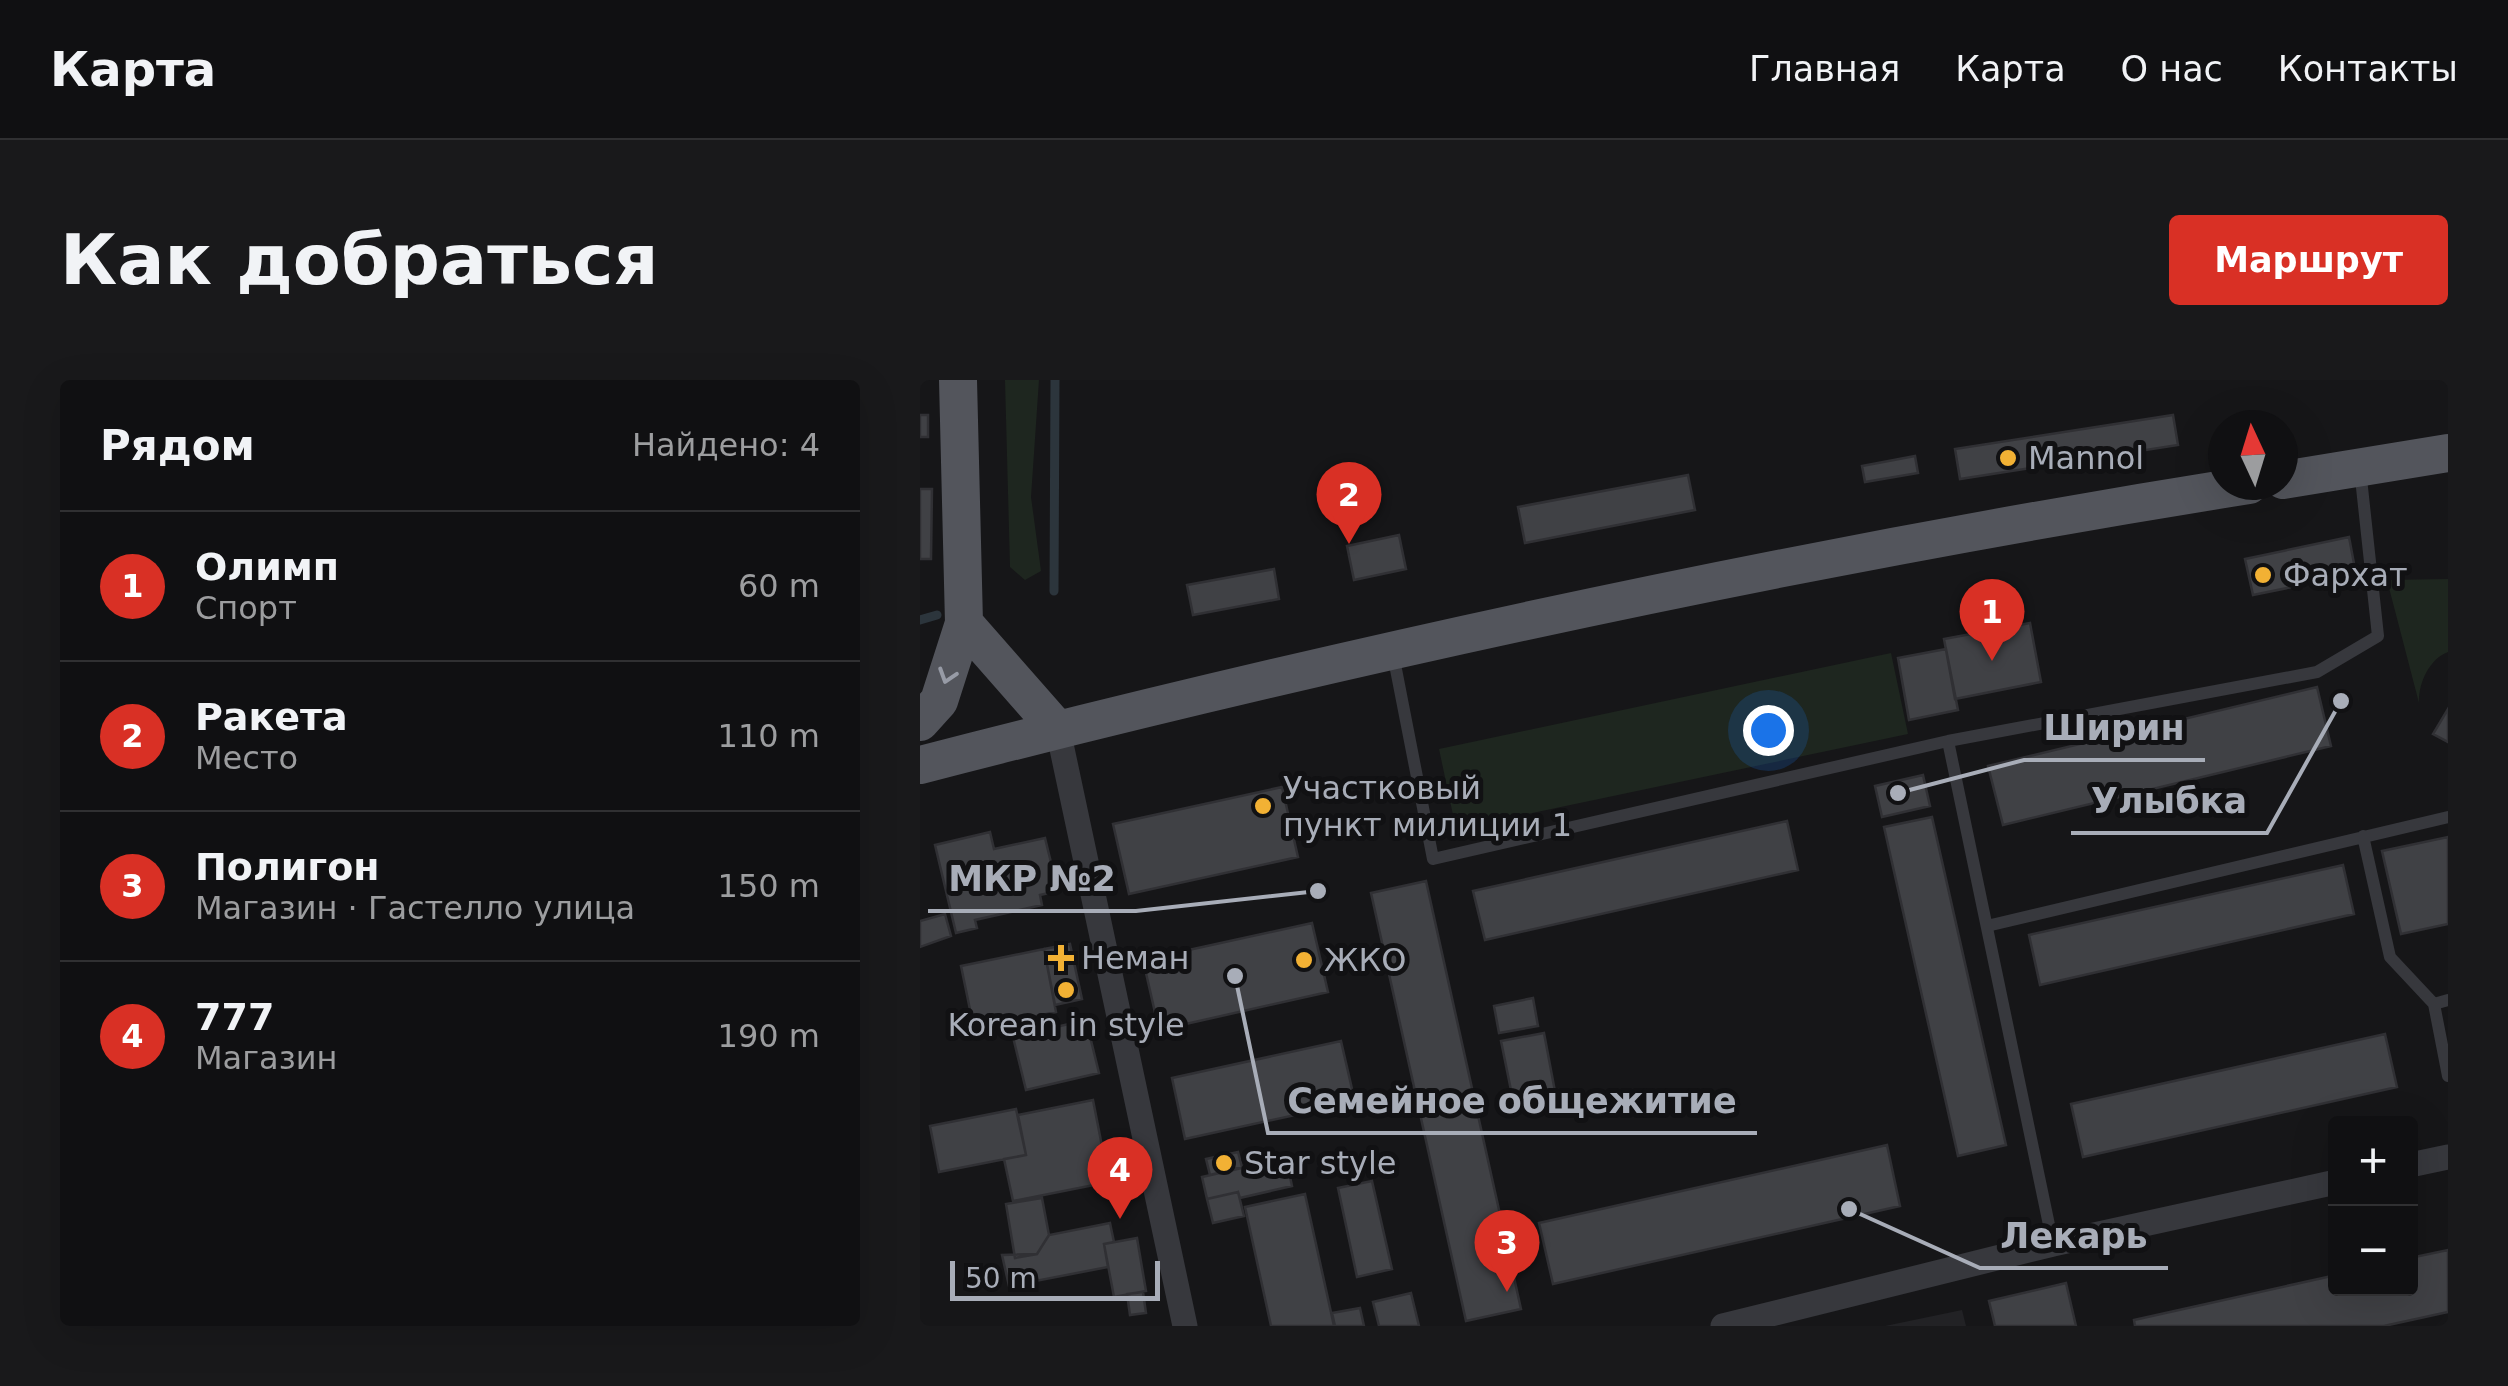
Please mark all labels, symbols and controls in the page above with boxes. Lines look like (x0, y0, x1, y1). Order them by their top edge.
text: Карта (50, 41, 216, 97)
text: Главная (1749, 49, 1900, 89)
text: Карта (1955, 49, 2066, 89)
text: О нас (2121, 49, 2223, 89)
text: Контакты (2278, 49, 2458, 89)
button: Маршрут (2169, 215, 2448, 305)
text: Как добраться (60, 219, 658, 301)
north arrow (2208, 410, 2298, 500)
text: Рядом (100, 421, 255, 470)
text: Найдено: 4 (632, 426, 820, 464)
place label: Mannol (2028, 439, 2144, 477)
marker: Mannol (1997, 447, 2019, 469)
pin: 2 (1316, 461, 1382, 544)
text: Олимп (195, 545, 339, 589)
place label: Фархат (2283, 556, 2408, 594)
marker: Фархат (2252, 564, 2274, 586)
text: 1 (121, 567, 144, 605)
text: 60 m (738, 567, 820, 605)
pin: 1 (1960, 578, 2024, 661)
text: Спорт (195, 589, 297, 627)
one-way arrow (939, 666, 959, 683)
text: Ракета (195, 695, 348, 739)
callout: Ширин (2024, 695, 2205, 760)
your location (1743, 705, 1794, 756)
text: Ширин (2043, 708, 2185, 748)
text: 2 (121, 717, 144, 755)
text: 110 m (718, 717, 820, 755)
text: Место (195, 739, 298, 777)
callout: Улыбка (2071, 768, 2267, 833)
place label: Участковый пункт милиции 1 (1283, 769, 1572, 844)
text: Улыбка (2091, 781, 2247, 821)
marker: Участковый пункт милиции 1 (1252, 795, 1274, 817)
text: Полигон (195, 845, 380, 889)
callout: МКР №2 (928, 846, 1136, 911)
text: МКР №2 (948, 859, 1116, 899)
text: 3 (121, 867, 144, 905)
text: 150 m (718, 867, 820, 905)
text: Магазин · Гастелло улица (195, 889, 635, 927)
place label: Неман (1081, 939, 1189, 977)
place label: ЖКО (1324, 941, 1406, 979)
marker: Неман (1050, 947, 1072, 969)
marker: ЖКО (1293, 949, 1315, 971)
marker: Korean in style (1055, 979, 1077, 1001)
text: 777 (195, 995, 274, 1039)
place label: Korean in style (947, 1006, 1185, 1044)
text: 4 (121, 1017, 144, 1055)
text: 190 m (718, 1017, 820, 1055)
text: Магазин (195, 1039, 337, 1077)
callout: Семейное общежитие (1268, 1068, 1757, 1133)
text: Семейное общежитие (1287, 1081, 1737, 1121)
map controls (2328, 1116, 2418, 1296)
button: + (2328, 1116, 2418, 1206)
pin: 4 (1088, 1136, 1152, 1219)
place label: Star style (1244, 1144, 1397, 1182)
marker: Star style (1213, 1152, 1235, 1174)
callout: Лекарь (1980, 1203, 2168, 1268)
button: − (2328, 1206, 2418, 1296)
pin: 3 (1474, 1210, 1540, 1292)
text: Лекарь (2000, 1216, 2148, 1256)
scale bar (950, 1256, 1160, 1300)
text: 50 m (965, 1262, 1037, 1295)

